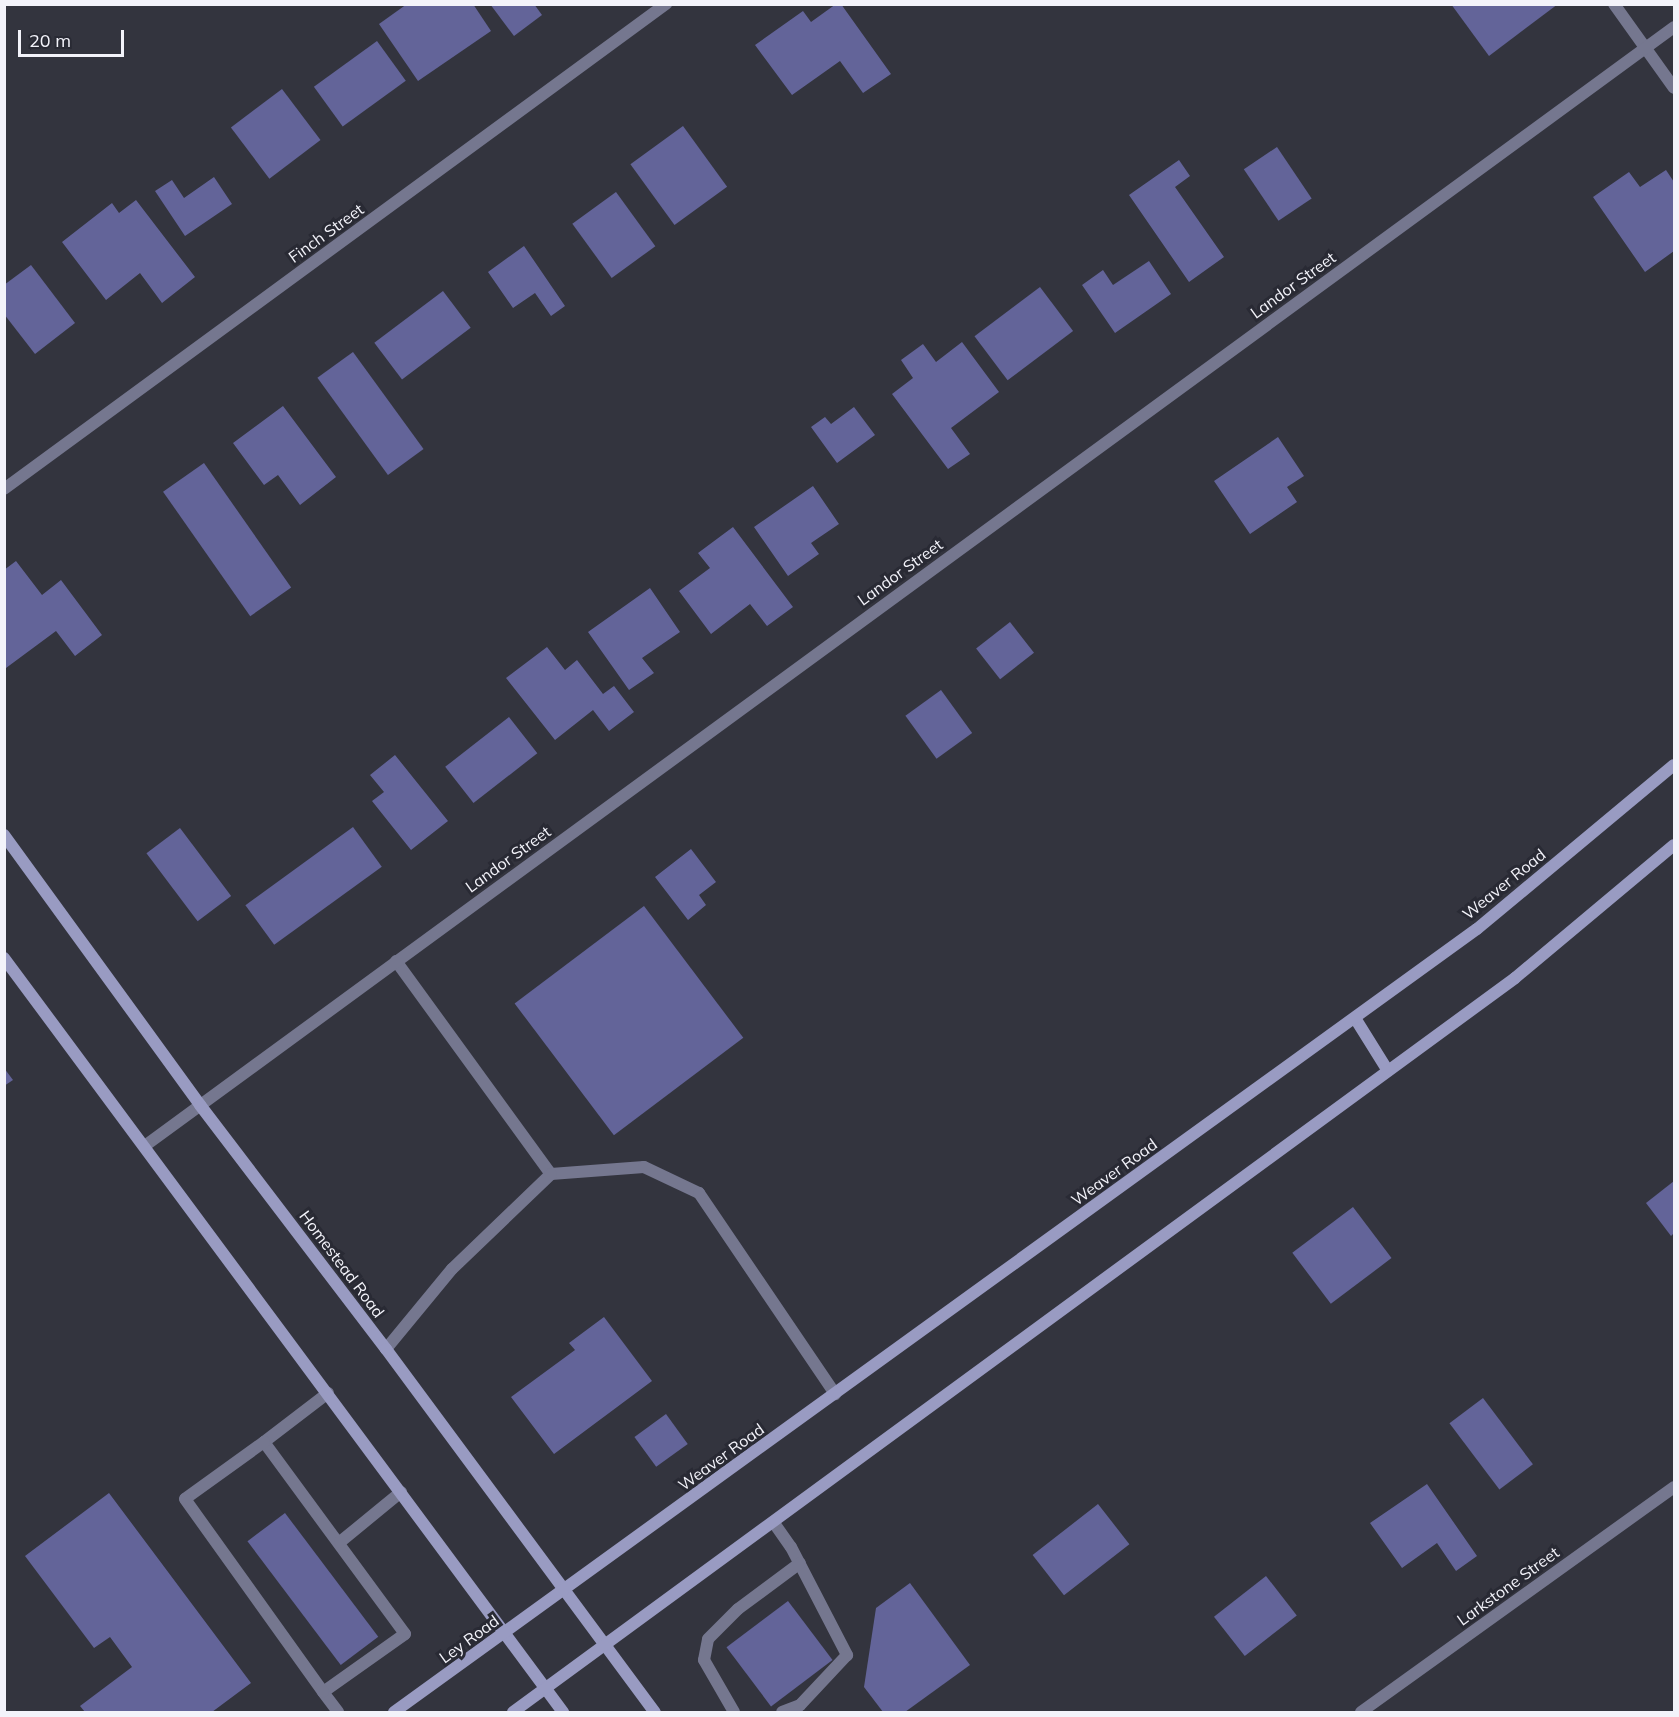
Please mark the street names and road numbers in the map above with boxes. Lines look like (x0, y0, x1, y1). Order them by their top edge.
street label: Finch Street (285, 199, 367, 267)
street label: Landor Street (1247, 248, 1339, 322)
street label: Landor Street (854, 535, 946, 609)
street label: Landor Street (462, 822, 554, 896)
street label: Weaver Road (1459, 845, 1549, 923)
street label: Weaver Road (1067, 1134, 1161, 1210)
street label: Homestead Road (296, 1207, 388, 1321)
street label: Weaver Road (674, 1419, 768, 1495)
street label: Larkstone Street (1453, 1543, 1563, 1629)
street label: Ley Road (435, 1611, 503, 1667)

